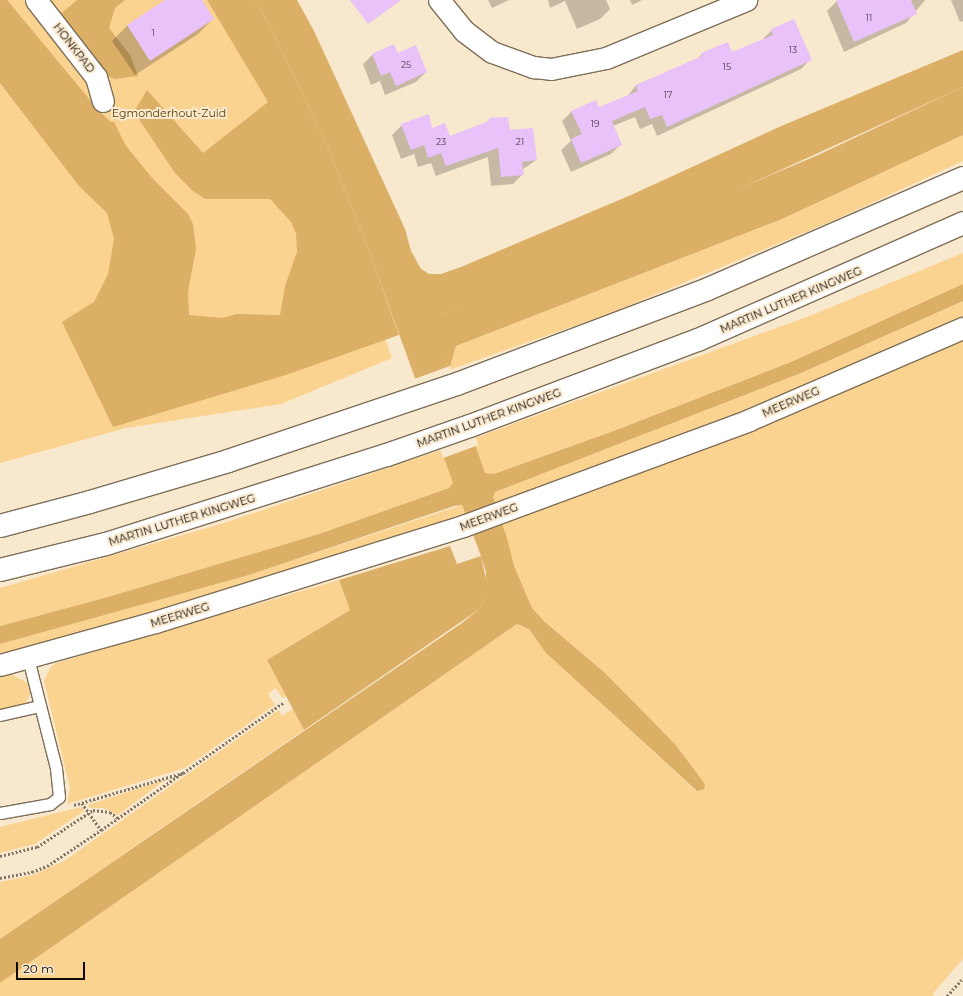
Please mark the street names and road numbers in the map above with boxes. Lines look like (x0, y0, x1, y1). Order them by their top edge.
street label: HONKPAD (51, 21, 97, 75)
street label: MARTIN LUTHER KINGWEG (718, 264, 864, 336)
street label: MEERWEG (760, 384, 822, 420)
street label: MARTIN LUTHER KINGWEG (415, 386, 563, 450)
street label: MARTIN LUTHER KINGWEG (107, 491, 257, 549)
street label: MEERWEG (458, 500, 520, 534)
street label: MEERWEG (149, 600, 211, 630)

